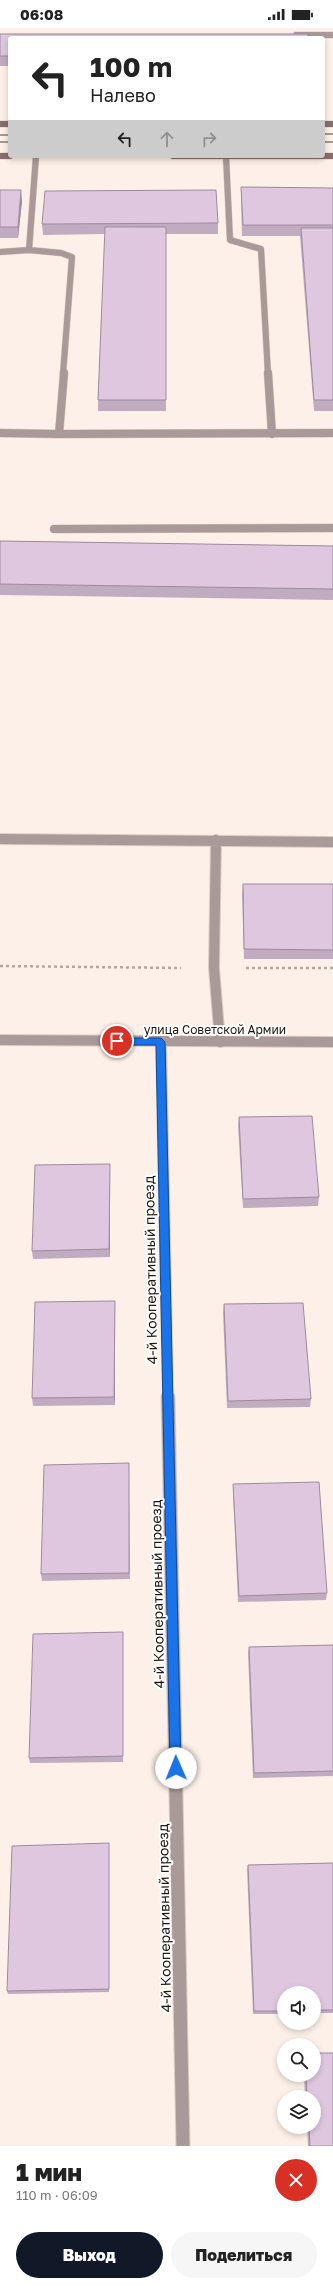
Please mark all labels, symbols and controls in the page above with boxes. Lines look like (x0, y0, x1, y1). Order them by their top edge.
text: 06:08 (20, 5, 63, 23)
text: 100 m (90, 50, 172, 83)
icon: left (24, 52, 76, 104)
text: Налево (90, 84, 156, 106)
icon: left (114, 128, 136, 150)
icon: ahead (156, 128, 178, 150)
icon: right (198, 128, 220, 150)
street label: улица Советской Армии (144, 1022, 286, 1037)
pin (100, 1024, 134, 1058)
icon: arrive (106, 1030, 128, 1052)
street label: 4-й Кооперативный проезд (140, 1175, 160, 1364)
street label: 4-й Кооперативный проезд (147, 1499, 167, 1688)
position arrow (155, 1747, 197, 1789)
street label: 4-й Кооперативный проезд (154, 1823, 174, 2012)
map controls (277, 1986, 321, 2134)
button: sound (277, 1986, 321, 2030)
button: search (277, 2038, 321, 2082)
button: layers (277, 2090, 321, 2134)
text: 1 мин (16, 2157, 82, 2186)
button: close (275, 2159, 317, 2201)
text: 110 m · 06:09 (16, 2187, 98, 2203)
button: Выход (16, 2232, 163, 2278)
button: Поделиться (171, 2232, 317, 2278)

